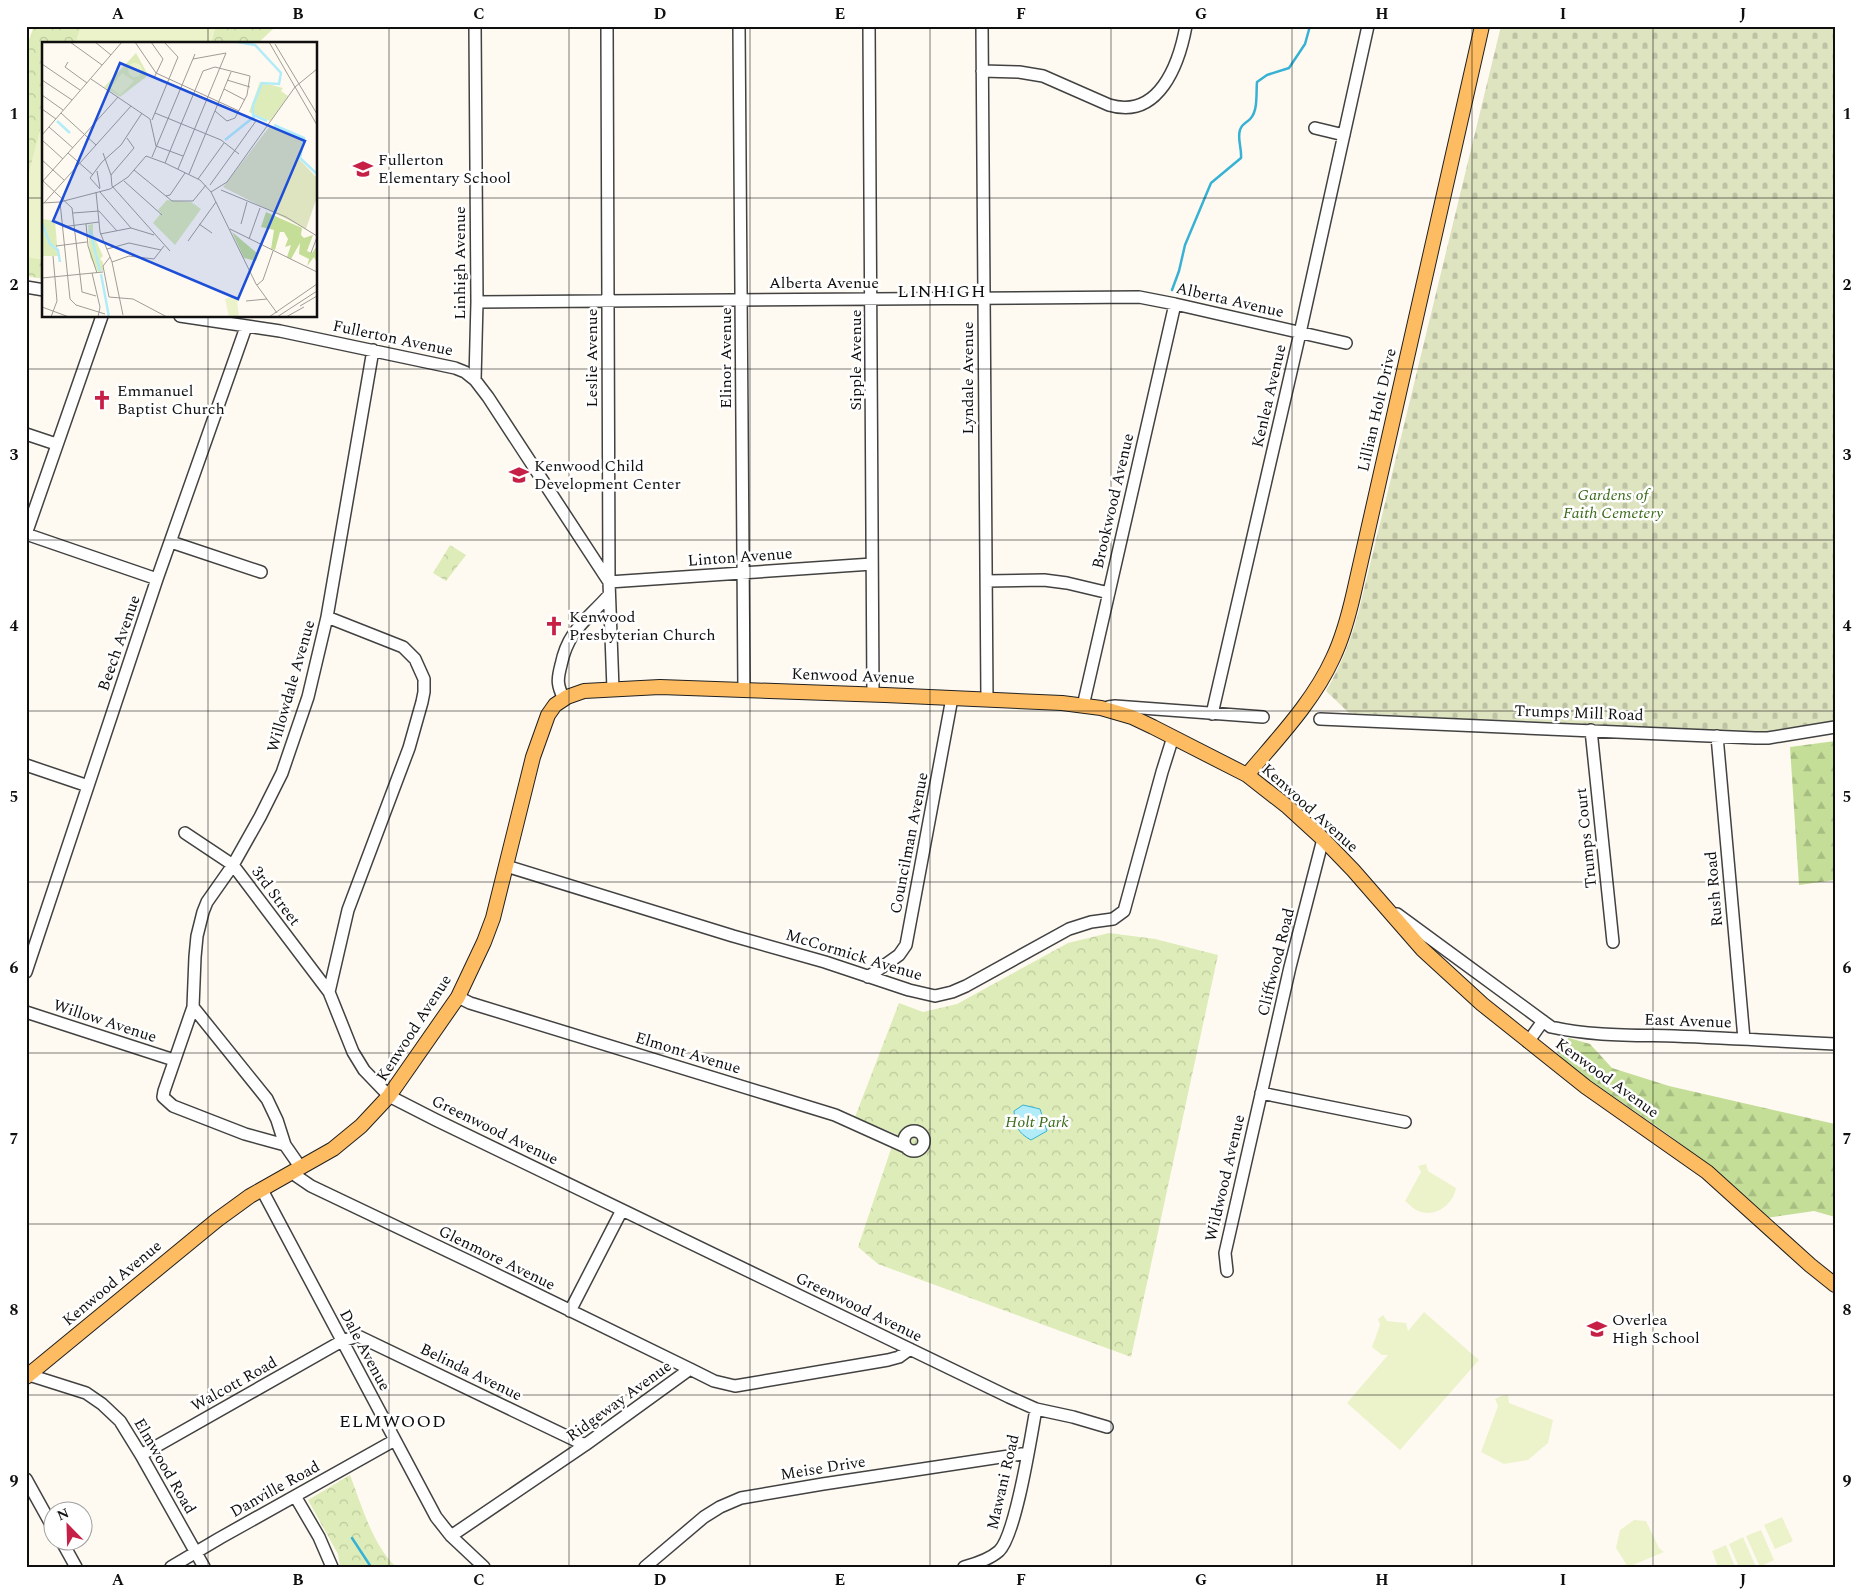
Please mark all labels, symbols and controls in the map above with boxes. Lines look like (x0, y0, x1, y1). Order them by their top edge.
text: A (112, 2, 125, 26)
text: B (292, 2, 304, 26)
text: C (473, 2, 485, 26)
text: D (654, 2, 667, 26)
text: E (835, 2, 845, 26)
text: F (1016, 2, 1026, 26)
text: G (1195, 2, 1207, 26)
text: H (1375, 2, 1389, 26)
text: I (1560, 2, 1566, 26)
text: J (1740, 2, 1747, 26)
inset map (42, 42, 318, 318)
text: 1 (10, 102, 18, 126)
text: 1 (1843, 102, 1851, 126)
place label: Fullerton Elementary School (378, 148, 511, 190)
school or university icon: Fullerton Elementary School (352, 158, 374, 180)
street label: Linhigh Avenue (448, 206, 472, 320)
street label: Alberta Avenue (769, 271, 879, 295)
text: 2 (10, 273, 19, 297)
text: 2 (1843, 273, 1852, 297)
street label: Alberta Avenue (1174, 276, 1286, 324)
district label: LINHIGH (897, 278, 987, 305)
street label: Elinor Avenue (714, 307, 738, 409)
street label: Leslie Avenue (580, 308, 604, 408)
street label: Sipple Avenue (844, 310, 868, 410)
street label: Fullerton Avenue (331, 314, 455, 362)
street label: Lyndale Avenue (956, 322, 980, 434)
street label: Kenlea Avenue (1245, 342, 1293, 450)
street label: Lillian Holt Drive (1351, 346, 1403, 474)
place label: Emmanuel Baptist Church (117, 379, 225, 421)
church icon: Emmanuel Baptist Church (91, 389, 113, 411)
street label: Brookwood Avenue (1086, 431, 1140, 571)
text: 3 (10, 443, 19, 467)
text: 3 (1843, 443, 1852, 467)
place label: Kenwood Child Development Center (534, 454, 681, 496)
school or university icon: Kenwood Child Development Center (508, 464, 530, 486)
park label: Gardens of Faith Cemetery (1563, 483, 1663, 525)
street label: Linton Avenue (687, 541, 793, 573)
street label: Beech Avenue (91, 592, 147, 694)
place label: Kenwood Presbyterian Church (569, 605, 716, 647)
text: 4 (10, 614, 19, 638)
text: 4 (1843, 614, 1852, 638)
church icon: Kenwood Presbyterian Church (543, 615, 565, 637)
street label: Willowdale Avenue (261, 617, 321, 755)
street label: Kenwood Avenue (791, 662, 915, 690)
street label: Trumps Mill Road (1514, 699, 1644, 727)
street label: Kenwood Avenue (1256, 758, 1364, 858)
street label: Councilman Avenue (884, 770, 934, 916)
text: 5 (10, 785, 18, 809)
text: 5 (1843, 785, 1851, 809)
street label: Trumps Court (1569, 786, 1603, 889)
street label: Rush Road (1699, 850, 1729, 928)
street label: 3rd Street (246, 861, 307, 931)
street label: Cliffwood Road (1251, 905, 1301, 1019)
street label: McCormick Avenue (783, 923, 925, 987)
text: 6 (10, 956, 19, 980)
text: 6 (1843, 956, 1852, 980)
street label: Kenwood Avenue (370, 970, 458, 1086)
street label: Willow Avenue (50, 993, 160, 1049)
street label: East Avenue (1644, 1007, 1732, 1035)
street label: Elmont Avenue (632, 1026, 744, 1080)
street label: Kenwood Avenue (1550, 1032, 1664, 1124)
street label: Greenwood Avenue (427, 1089, 563, 1171)
park label: Holt Park (1005, 1110, 1069, 1134)
street label: Wildwood Avenue (1199, 1112, 1251, 1244)
text: 7 (10, 1127, 19, 1151)
text: 7 (1843, 1127, 1852, 1151)
street label: Glenmore Avenue (434, 1219, 560, 1297)
street label: Kenwood Avenue (57, 1234, 167, 1332)
street label: Greenwood Avenue (791, 1266, 927, 1348)
text: 8 (10, 1298, 19, 1322)
text: 8 (1843, 1298, 1852, 1322)
street label: Dale Avenue (333, 1305, 397, 1395)
place label: Overlea High School (1612, 1308, 1700, 1350)
school or university icon: Overlea High School (1586, 1318, 1608, 1340)
street label: Belinda Avenue (416, 1337, 526, 1407)
street label: Walcott Road (186, 1350, 282, 1418)
street label: Ridgeway Avenue (561, 1355, 677, 1447)
district label: ELMWOOD (339, 1408, 447, 1435)
street label: Elmwood Road (128, 1414, 202, 1518)
street label: Mawani Road (980, 1432, 1026, 1532)
street label: Meise Drive (779, 1449, 867, 1487)
street label: Danville Road (226, 1454, 324, 1524)
text: 9 (10, 1469, 19, 1493)
text: 9 (1843, 1469, 1852, 1493)
north arrow (42, 1500, 92, 1550)
text: N (54, 1503, 72, 1526)
text: A (112, 1568, 125, 1592)
text: B (292, 1568, 304, 1592)
text: C (473, 1568, 485, 1592)
text: D (654, 1568, 667, 1592)
text: E (835, 1568, 845, 1592)
text: F (1016, 1568, 1026, 1592)
text: G (1195, 1568, 1207, 1592)
text: H (1375, 1568, 1389, 1592)
text: I (1560, 1568, 1566, 1592)
text: J (1740, 1568, 1747, 1592)

